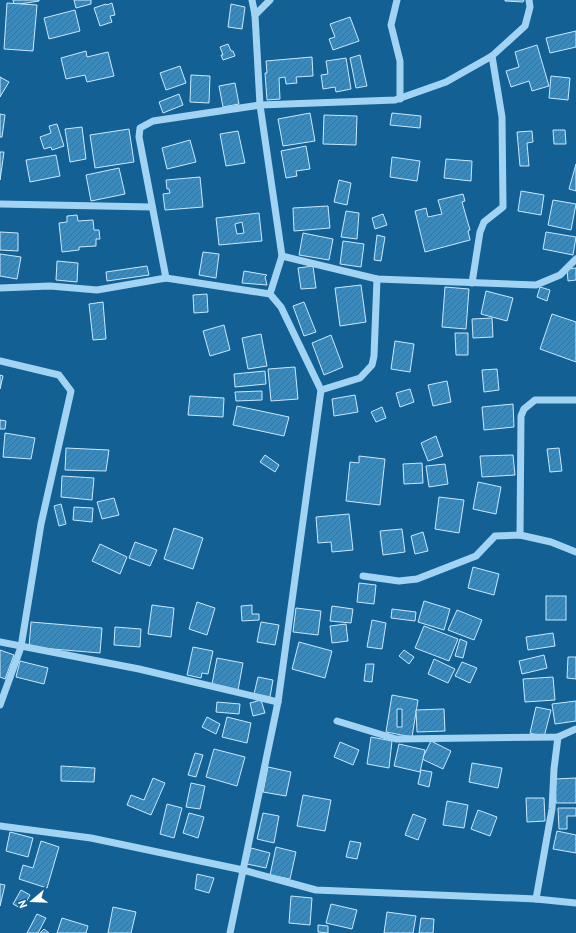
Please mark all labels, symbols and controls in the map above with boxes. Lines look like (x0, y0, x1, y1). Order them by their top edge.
north arrow (12, 881, 52, 921)
text: N (15, 899, 30, 910)

